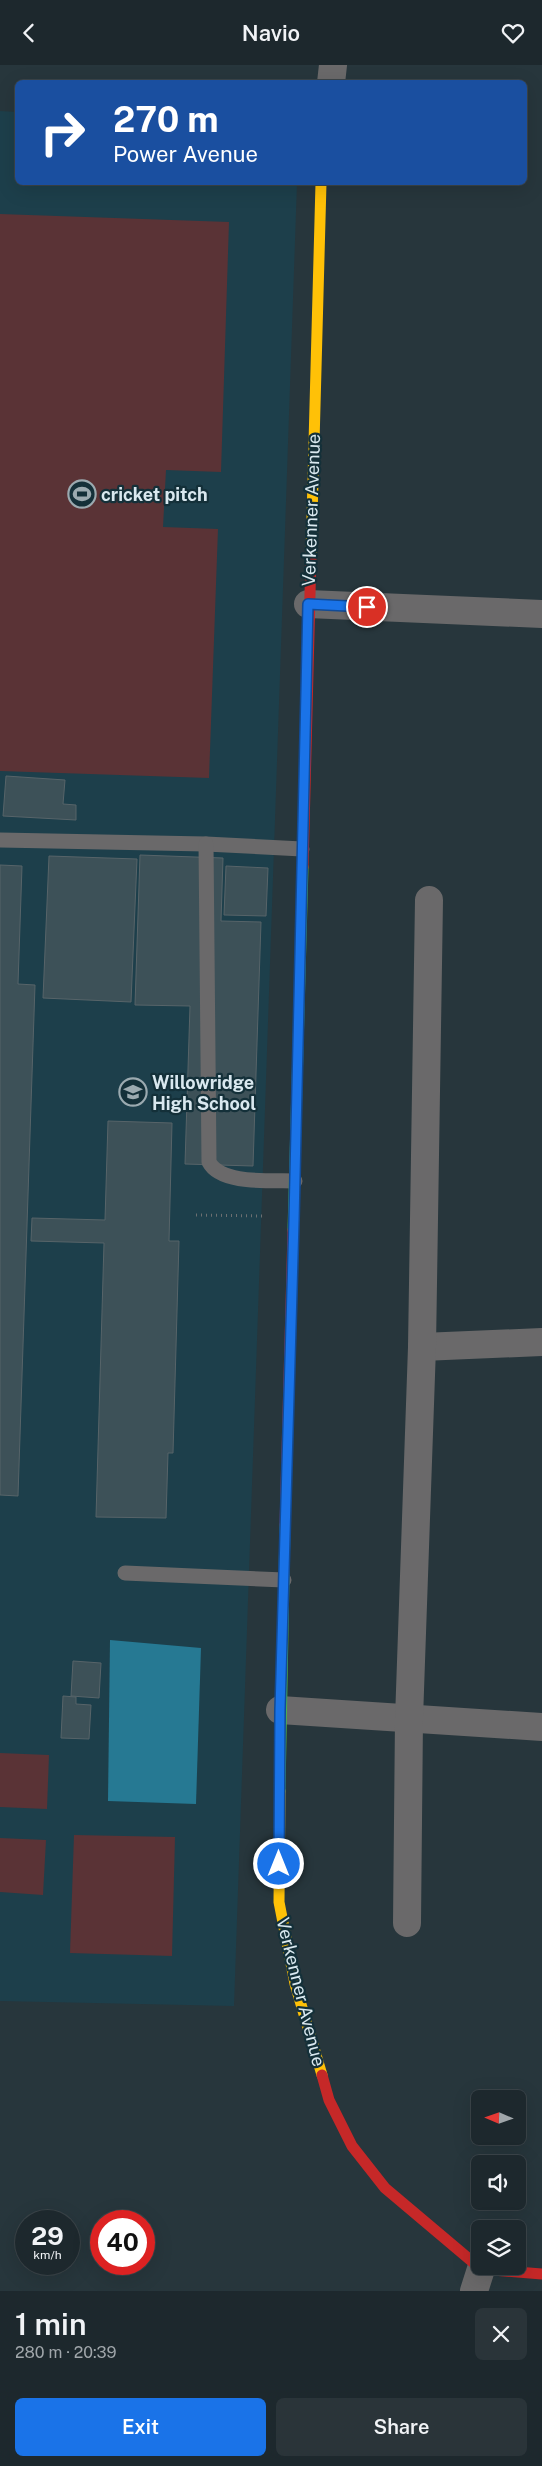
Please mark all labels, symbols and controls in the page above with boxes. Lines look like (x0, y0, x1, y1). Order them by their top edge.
icon: back (15, 19, 43, 47)
icon: heart (499, 19, 527, 47)
text: Navio (242, 20, 300, 46)
text: 270 m (113, 99, 219, 140)
icon: right (30, 100, 95, 165)
text: Power Avenue (113, 141, 258, 167)
street label: Verkenner Avenue (298, 433, 324, 587)
sports icon: cricket pitch (67, 479, 97, 509)
place label: cricket pitch (101, 484, 208, 505)
pin (346, 586, 388, 628)
icon: arrive (353, 593, 381, 621)
place label: Willowridge High School (152, 1072, 256, 1114)
school or university icon: Willowridge High School (118, 1077, 148, 1107)
position arrow (252, 1837, 304, 1889)
street label: Verkenner Avenue (272, 1915, 330, 2069)
north arrow (471, 2090, 526, 2145)
map controls (471, 2090, 526, 2275)
button: sound (471, 2155, 526, 2210)
speed limit sign: 40 (90, 2210, 155, 2275)
button: layers (471, 2220, 526, 2275)
text: 29 (31, 2221, 64, 2251)
text: km/h (33, 2248, 62, 2262)
text: 1 min (15, 2306, 86, 2342)
button: close (475, 2308, 527, 2360)
text: 280 m · 20:39 (15, 2343, 117, 2362)
button: Exit (15, 2398, 266, 2456)
button: Share (276, 2398, 527, 2456)

